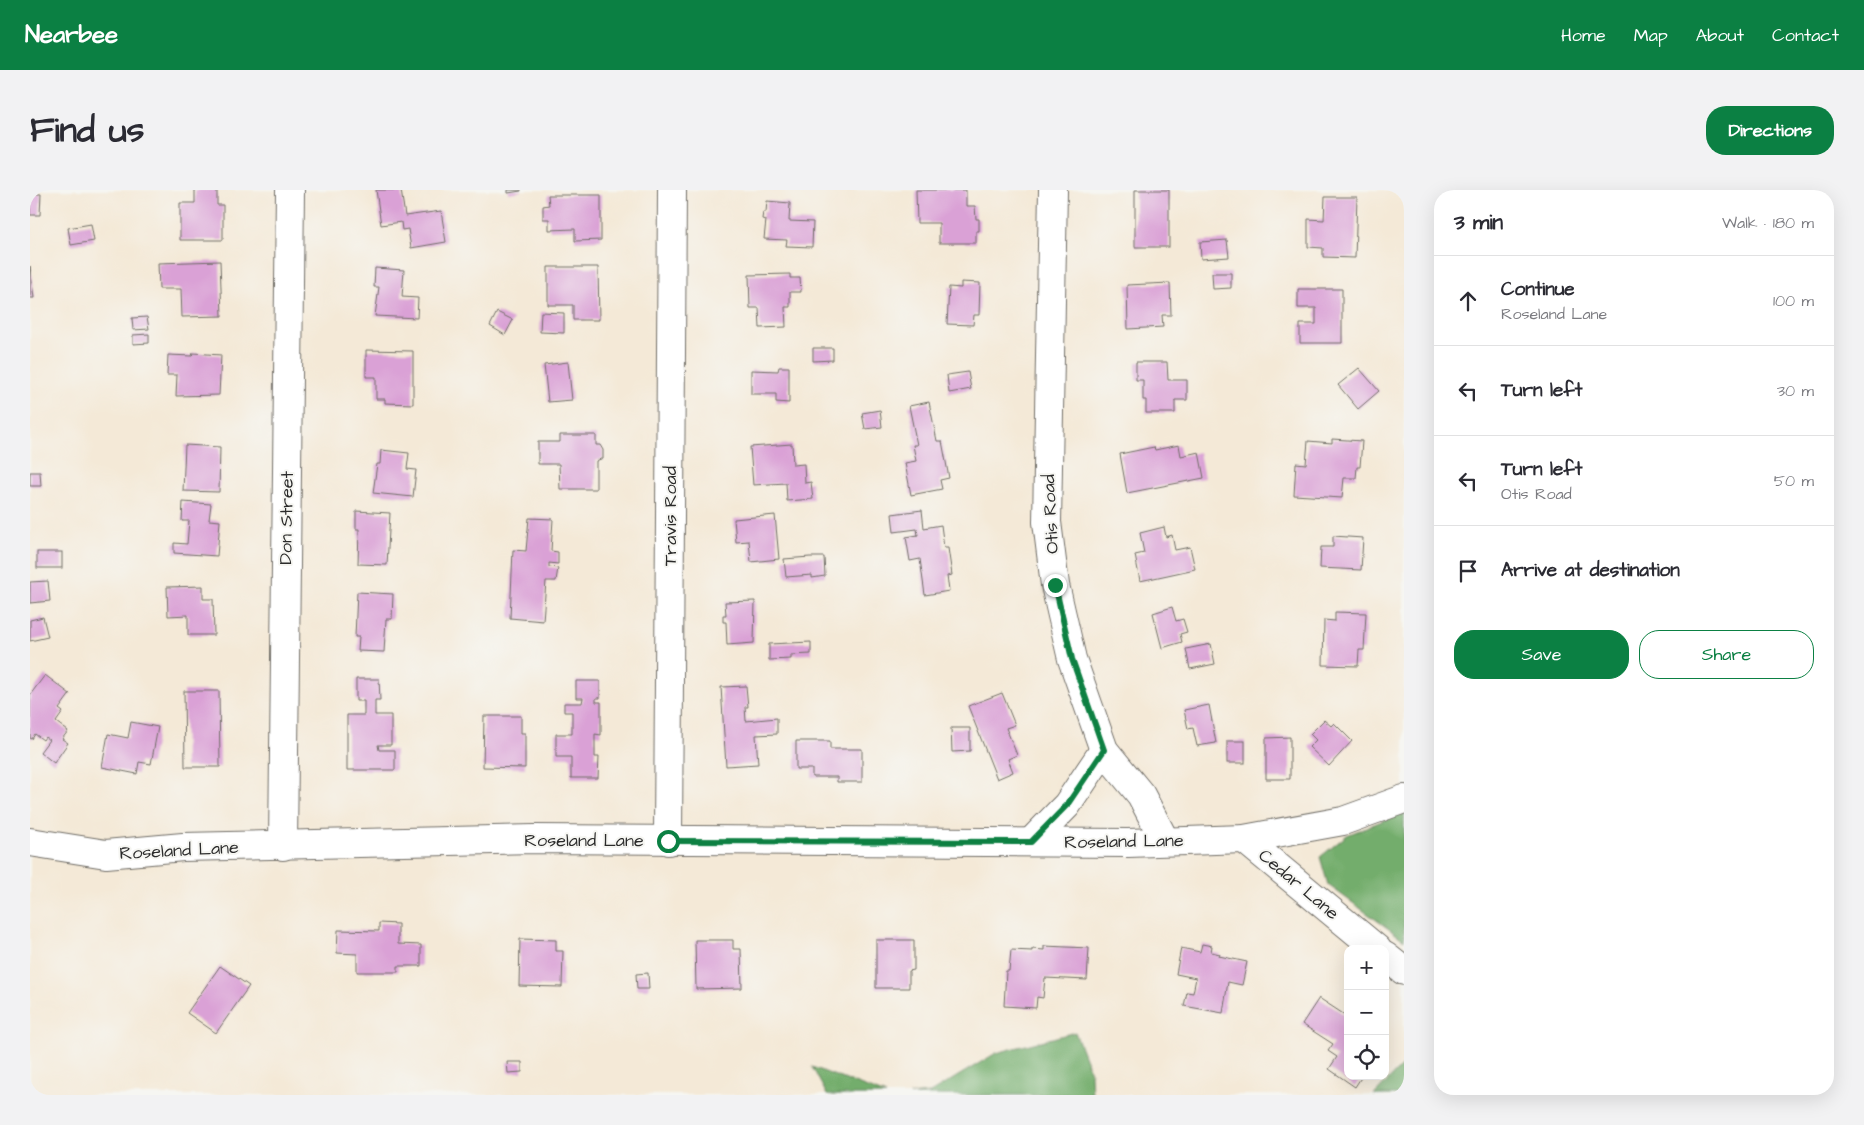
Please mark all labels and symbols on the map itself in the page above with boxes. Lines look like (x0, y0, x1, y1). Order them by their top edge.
street label: Travis Road (658, 466, 683, 566)
street label: Don Street (273, 470, 300, 565)
street label: Otis Road (1036, 474, 1065, 554)
route end (1044, 574, 1067, 597)
street label: Roseland Lane (524, 828, 644, 853)
street label: Roseland Lane (1064, 828, 1184, 855)
route start (657, 830, 680, 853)
street label: Roseland Lane (119, 835, 240, 866)
street label: Cedar Lane (1253, 843, 1345, 926)

